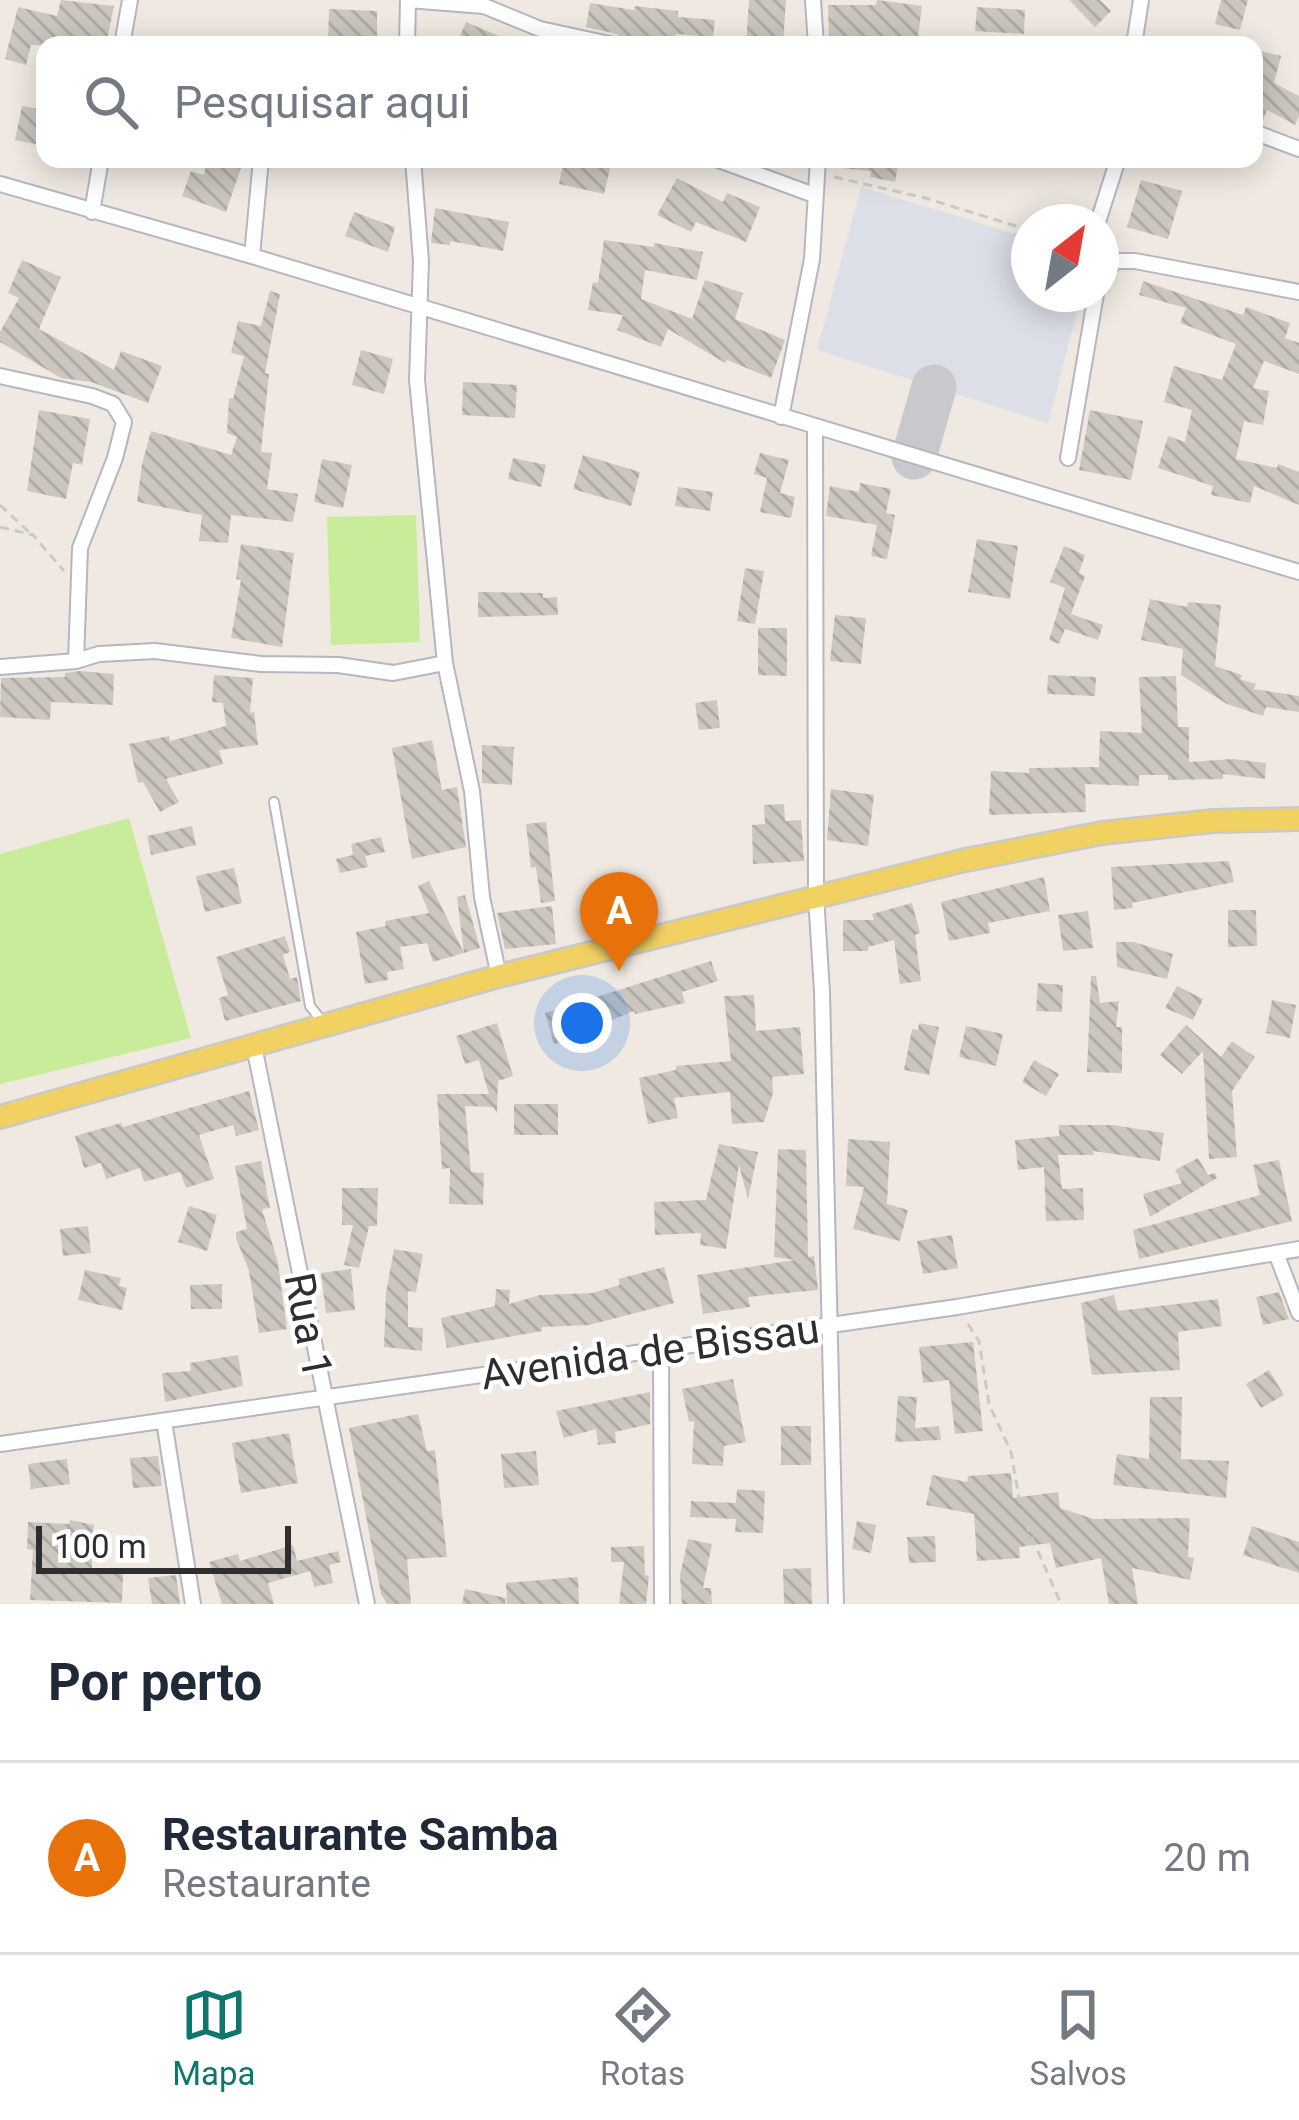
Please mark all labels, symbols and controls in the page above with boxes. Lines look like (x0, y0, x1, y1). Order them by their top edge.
search box (36, 36, 1263, 168)
icon: search (78, 69, 144, 135)
text: Pesquisar aqui (174, 76, 470, 129)
north arrow (1011, 204, 1119, 312)
pin: A (580, 872, 658, 971)
your location (552, 993, 612, 1053)
street label: Rua 1 (274, 1268, 343, 1382)
street label: Avenida de Bissau (478, 1303, 822, 1399)
scale bar (36, 1520, 291, 1573)
text: 100 m (54, 1527, 147, 1566)
text: Por perto (48, 1653, 262, 1712)
text: Restaurante Samba (162, 1808, 559, 1861)
text: A (74, 1835, 100, 1881)
text: 20 m (1163, 1835, 1251, 1881)
text: Restaurante (162, 1861, 371, 1907)
tab: Mapa (172, 1982, 256, 2093)
tab: Rotas (600, 1982, 685, 2093)
tab: Salvos (1030, 1982, 1127, 2093)

